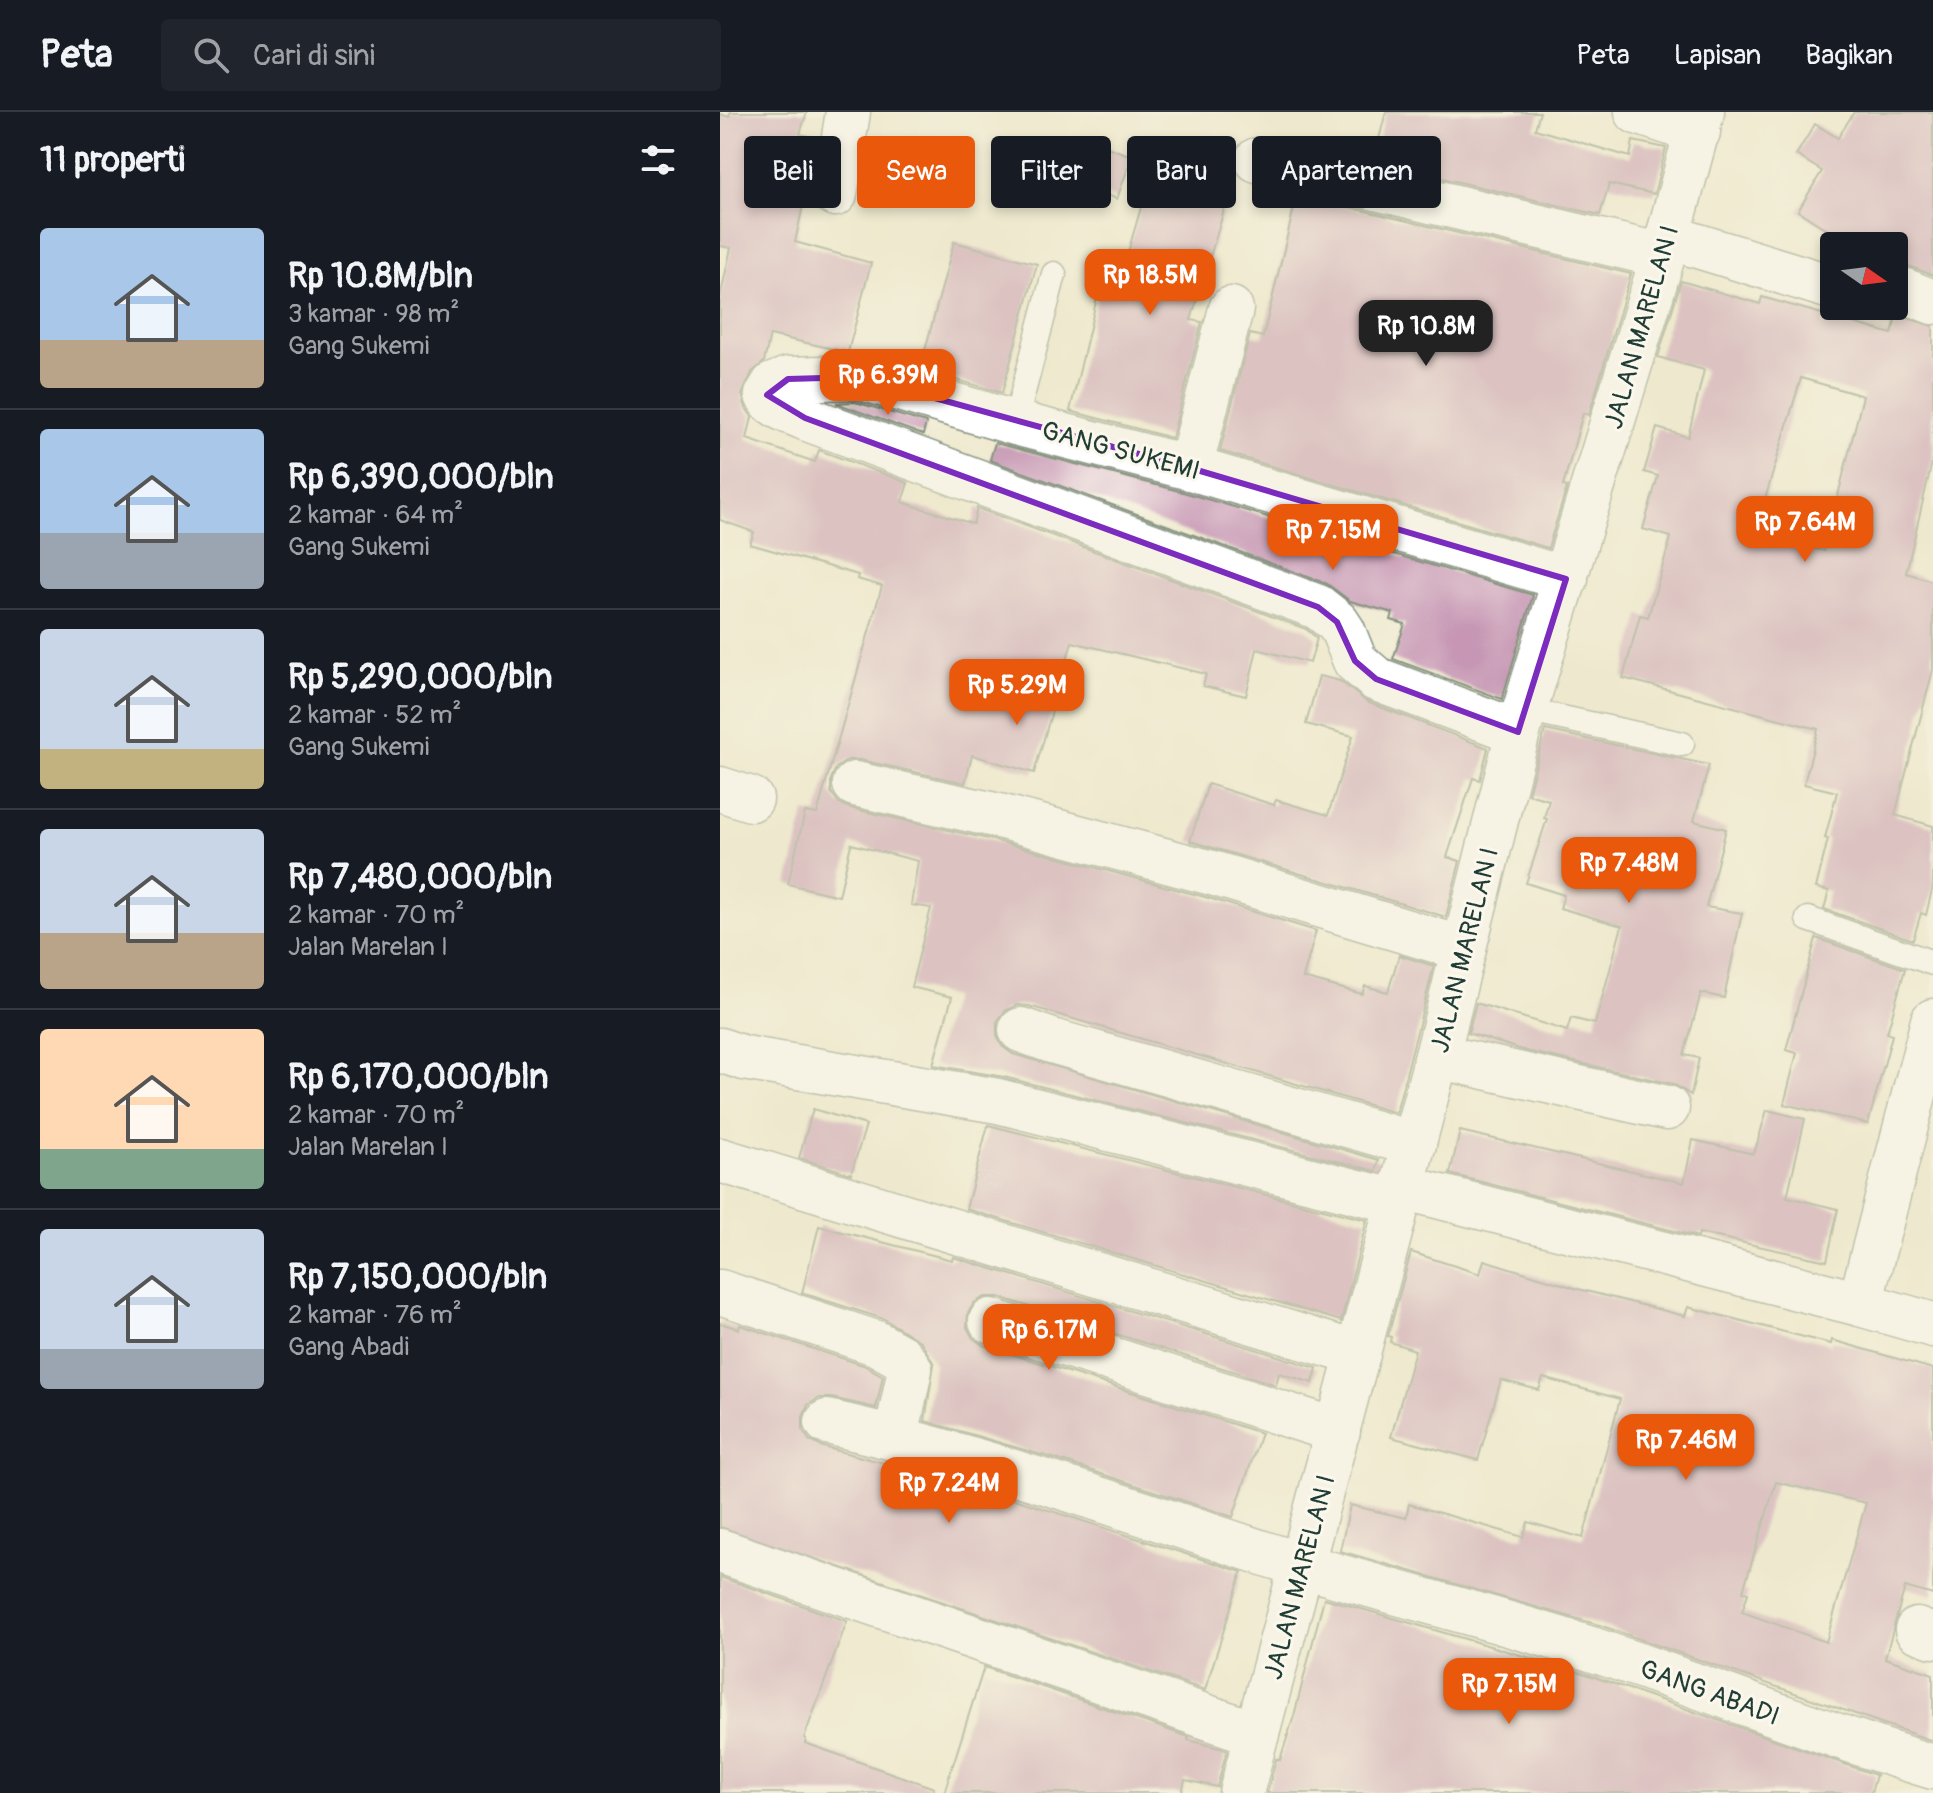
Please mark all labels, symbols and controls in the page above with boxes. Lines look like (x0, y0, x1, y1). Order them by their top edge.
search box (161, 19, 721, 91)
text: Peta (40, 31, 113, 79)
icon: search (189, 33, 233, 77)
text: Cari di sini (253, 37, 375, 74)
text: Peta (1576, 38, 1630, 73)
text: Lapisan (1674, 38, 1761, 73)
text: Bagikan (1805, 38, 1893, 73)
chip: Beli (744, 136, 841, 208)
chip: Sewa (857, 136, 975, 208)
chip: Filter (991, 136, 1111, 208)
chip: Baru (1127, 136, 1236, 208)
chip: Apartemen (1252, 136, 1441, 208)
icon: filters (636, 138, 680, 182)
text: 11 properti (40, 139, 185, 182)
street label: JALAN MARELAN I (1598, 222, 1686, 433)
north arrow (1820, 232, 1908, 320)
map controls (1820, 232, 1908, 320)
pin: Rp 18.5M (1067, 249, 1233, 317)
text: Rp 10.8M/bln (288, 255, 473, 298)
text: Rp 18.5M (1103, 259, 1197, 291)
icon: home (104, 260, 200, 356)
text: 3 kamar · 98 m² (288, 298, 459, 330)
pin: Rp 10.8M (1343, 300, 1509, 368)
text: Rp 10.8M (1377, 310, 1475, 342)
text: Gang Sukemi (288, 330, 429, 362)
pin: Rp 6.39M (805, 349, 971, 417)
text: Rp 6.39M (838, 359, 938, 391)
street label: GANG SUKEMI (1038, 415, 1203, 487)
text: Rp 6,390,000/bln (288, 456, 554, 499)
icon: home (104, 461, 200, 557)
pin: Rp 7.64M (1722, 496, 1888, 564)
text: 2 kamar · 64 m² (288, 499, 463, 531)
pin: Rp 7.15M (1250, 504, 1416, 572)
text: Rp 7.64M (1754, 506, 1856, 538)
text: Rp 7.15M (1285, 514, 1381, 546)
text: Gang Sukemi (288, 531, 429, 563)
text: Rp 5,290,000/bln (288, 656, 552, 699)
pin: Rp 5.29M (934, 659, 1100, 727)
icon: home (104, 661, 200, 757)
text: Rp 5.29M (967, 669, 1067, 701)
text: 2 kamar · 52 m² (288, 699, 462, 731)
text: Gang Sukemi (288, 731, 429, 763)
pin: Rp 7.48M (1546, 837, 1712, 905)
street label: JALAN MARELAN I (1424, 844, 1506, 1056)
text: Rp 7.48M (1579, 847, 1679, 879)
text: Rp 7,480,000/bln (288, 856, 552, 899)
icon: home (104, 861, 200, 957)
text: 2 kamar · 70 m² (288, 899, 464, 931)
text: Jalan Marelan I (288, 931, 448, 963)
text: Rp 6,170,000/bln (288, 1056, 549, 1099)
icon: home (104, 1061, 200, 1157)
text: 2 kamar · 70 m² (288, 1099, 464, 1131)
text: Jalan Marelan I (288, 1131, 448, 1163)
text: Rp 7,150,000/bln (288, 1256, 547, 1299)
icon: home (104, 1261, 200, 1357)
text: 2 kamar · 76 m² (288, 1299, 462, 1331)
pin: Rp 6.17M (966, 1304, 1132, 1372)
text: Rp 6.17M (1001, 1314, 1097, 1346)
text: Gang Abadi (288, 1331, 409, 1363)
pin: Rp 7.46M (1603, 1414, 1769, 1482)
text: Rp 7.46M (1635, 1424, 1737, 1456)
pin: Rp 7.24M (866, 1457, 1032, 1525)
text: Rp 7.24M (899, 1467, 999, 1499)
street label: JALAN MARELAN I (1257, 1472, 1343, 1683)
street label: GANG ABADI (1636, 1653, 1784, 1733)
pin: Rp 7.15M (1426, 1658, 1592, 1726)
text: Rp 7.15M (1461, 1668, 1557, 1700)

